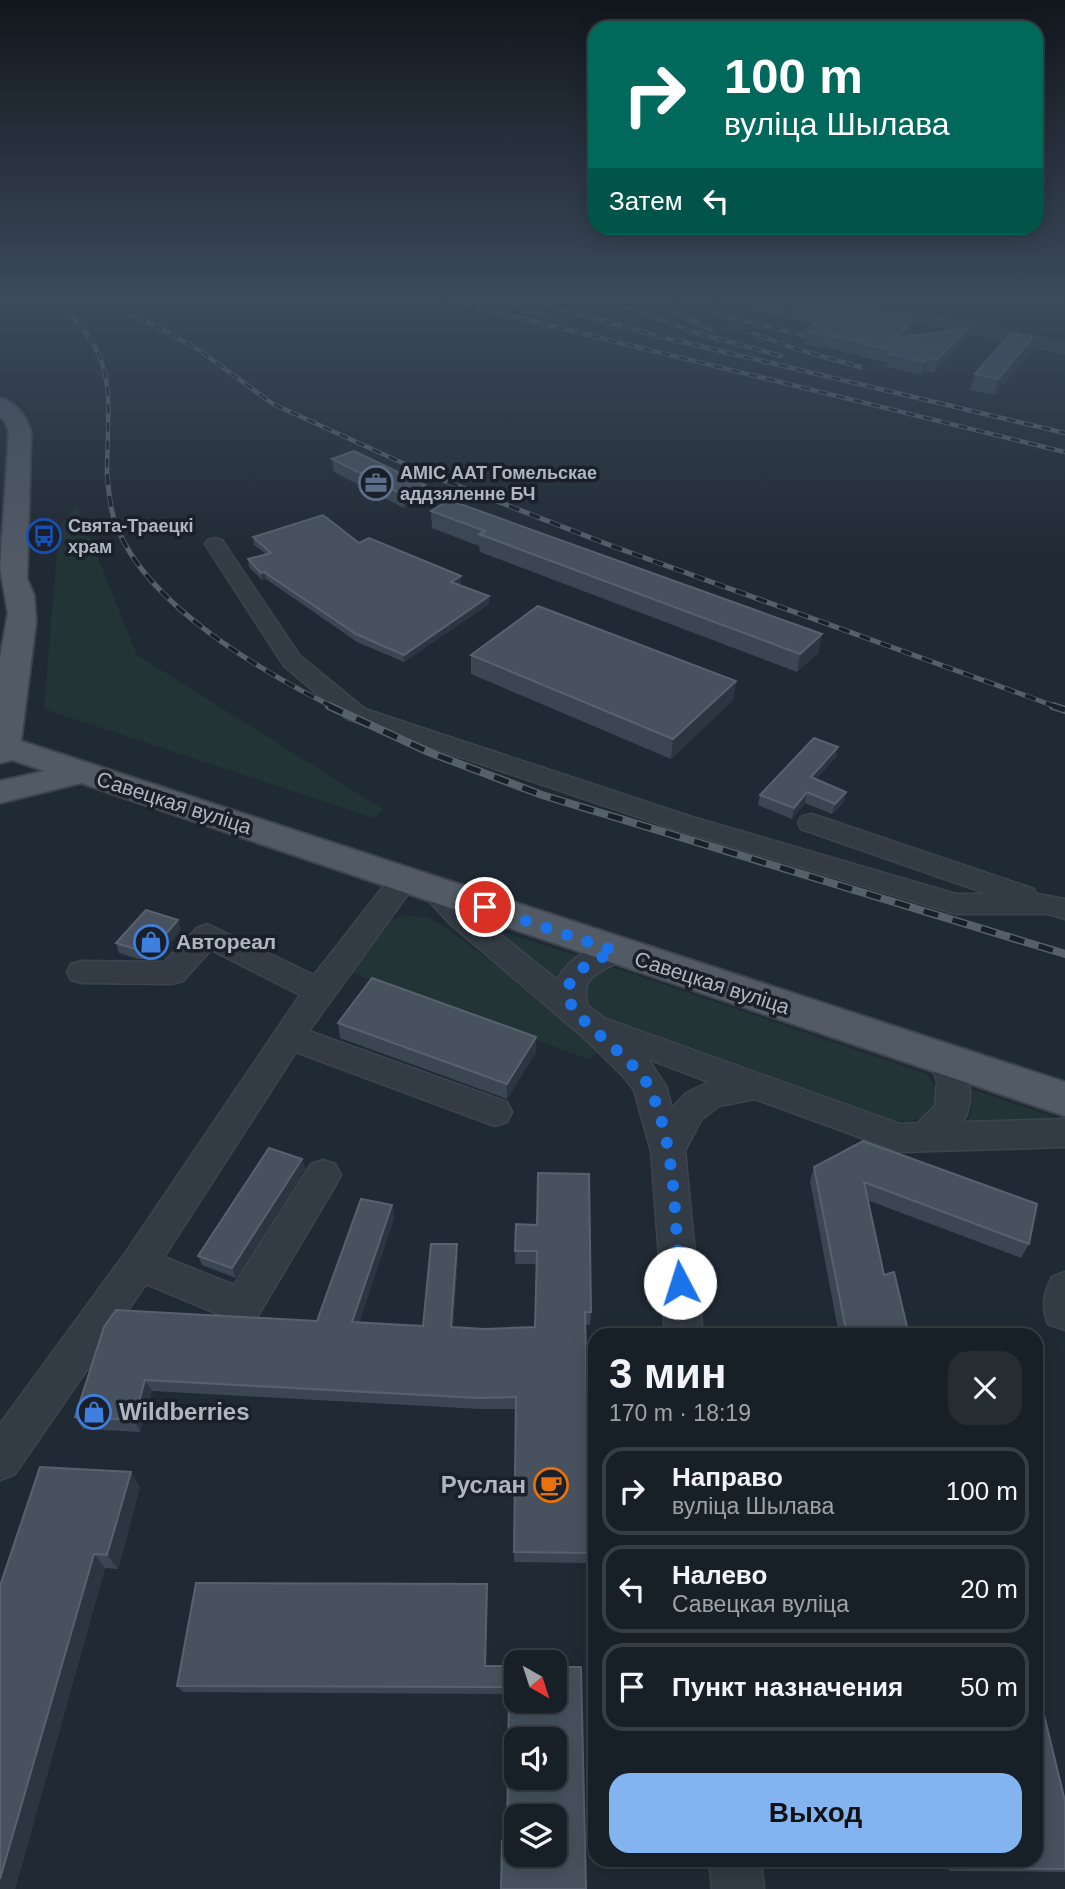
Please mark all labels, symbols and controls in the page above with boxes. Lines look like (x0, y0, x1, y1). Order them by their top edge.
icon: right (609, 49, 700, 140)
text: 100 m (724, 49, 863, 103)
text: вуліца Шылава (724, 106, 950, 142)
icon: left (697, 182, 735, 220)
text: Затем (609, 186, 683, 216)
place label: АМІС ААТ Гомельскае аддзяленне БЧ (400, 463, 597, 504)
office icon: АМІС ААТ Гомельскае аддзяленне БЧ (357, 464, 395, 502)
place label: Свята-Траецкі храм (68, 516, 194, 557)
bus stop icon: Свята-Траецкі храм (25, 517, 63, 555)
street label: Савецкая вуліца (94, 767, 255, 839)
pin (455, 877, 515, 937)
icon: arrive (466, 888, 504, 926)
shop icon: Автореал (132, 923, 170, 961)
place label: Автореал (176, 930, 276, 953)
street label: Савецкая вуліца (632, 947, 793, 1019)
position arrow (643, 1246, 717, 1320)
text: 3 мин (609, 1350, 726, 1397)
button: close (948, 1351, 1022, 1425)
shop icon: Wildberries (75, 1393, 113, 1431)
place label: Wildberries (119, 1398, 250, 1425)
text: 170 m · 18:19 (609, 1400, 751, 1426)
text: Направо (672, 1462, 783, 1492)
cafe icon: Руслан (532, 1466, 570, 1504)
place label: Руслан (441, 1471, 526, 1498)
icon: right (613, 1472, 651, 1510)
text: 100 m (946, 1476, 1018, 1506)
text: вуліца Шылава (672, 1493, 834, 1519)
text: Налево (672, 1560, 767, 1590)
icon: left (613, 1570, 651, 1608)
text: 20 m (960, 1574, 1018, 1604)
text: Савецкая вуліца (672, 1591, 849, 1617)
north arrow (504, 1650, 567, 1713)
map controls (504, 1650, 567, 1867)
icon: arrive (613, 1668, 651, 1706)
text: Пункт назначения (672, 1672, 903, 1702)
text: 50 m (960, 1672, 1018, 1702)
button: sound (504, 1727, 567, 1790)
button: Выход (609, 1773, 1022, 1853)
button: layers (504, 1804, 567, 1867)

